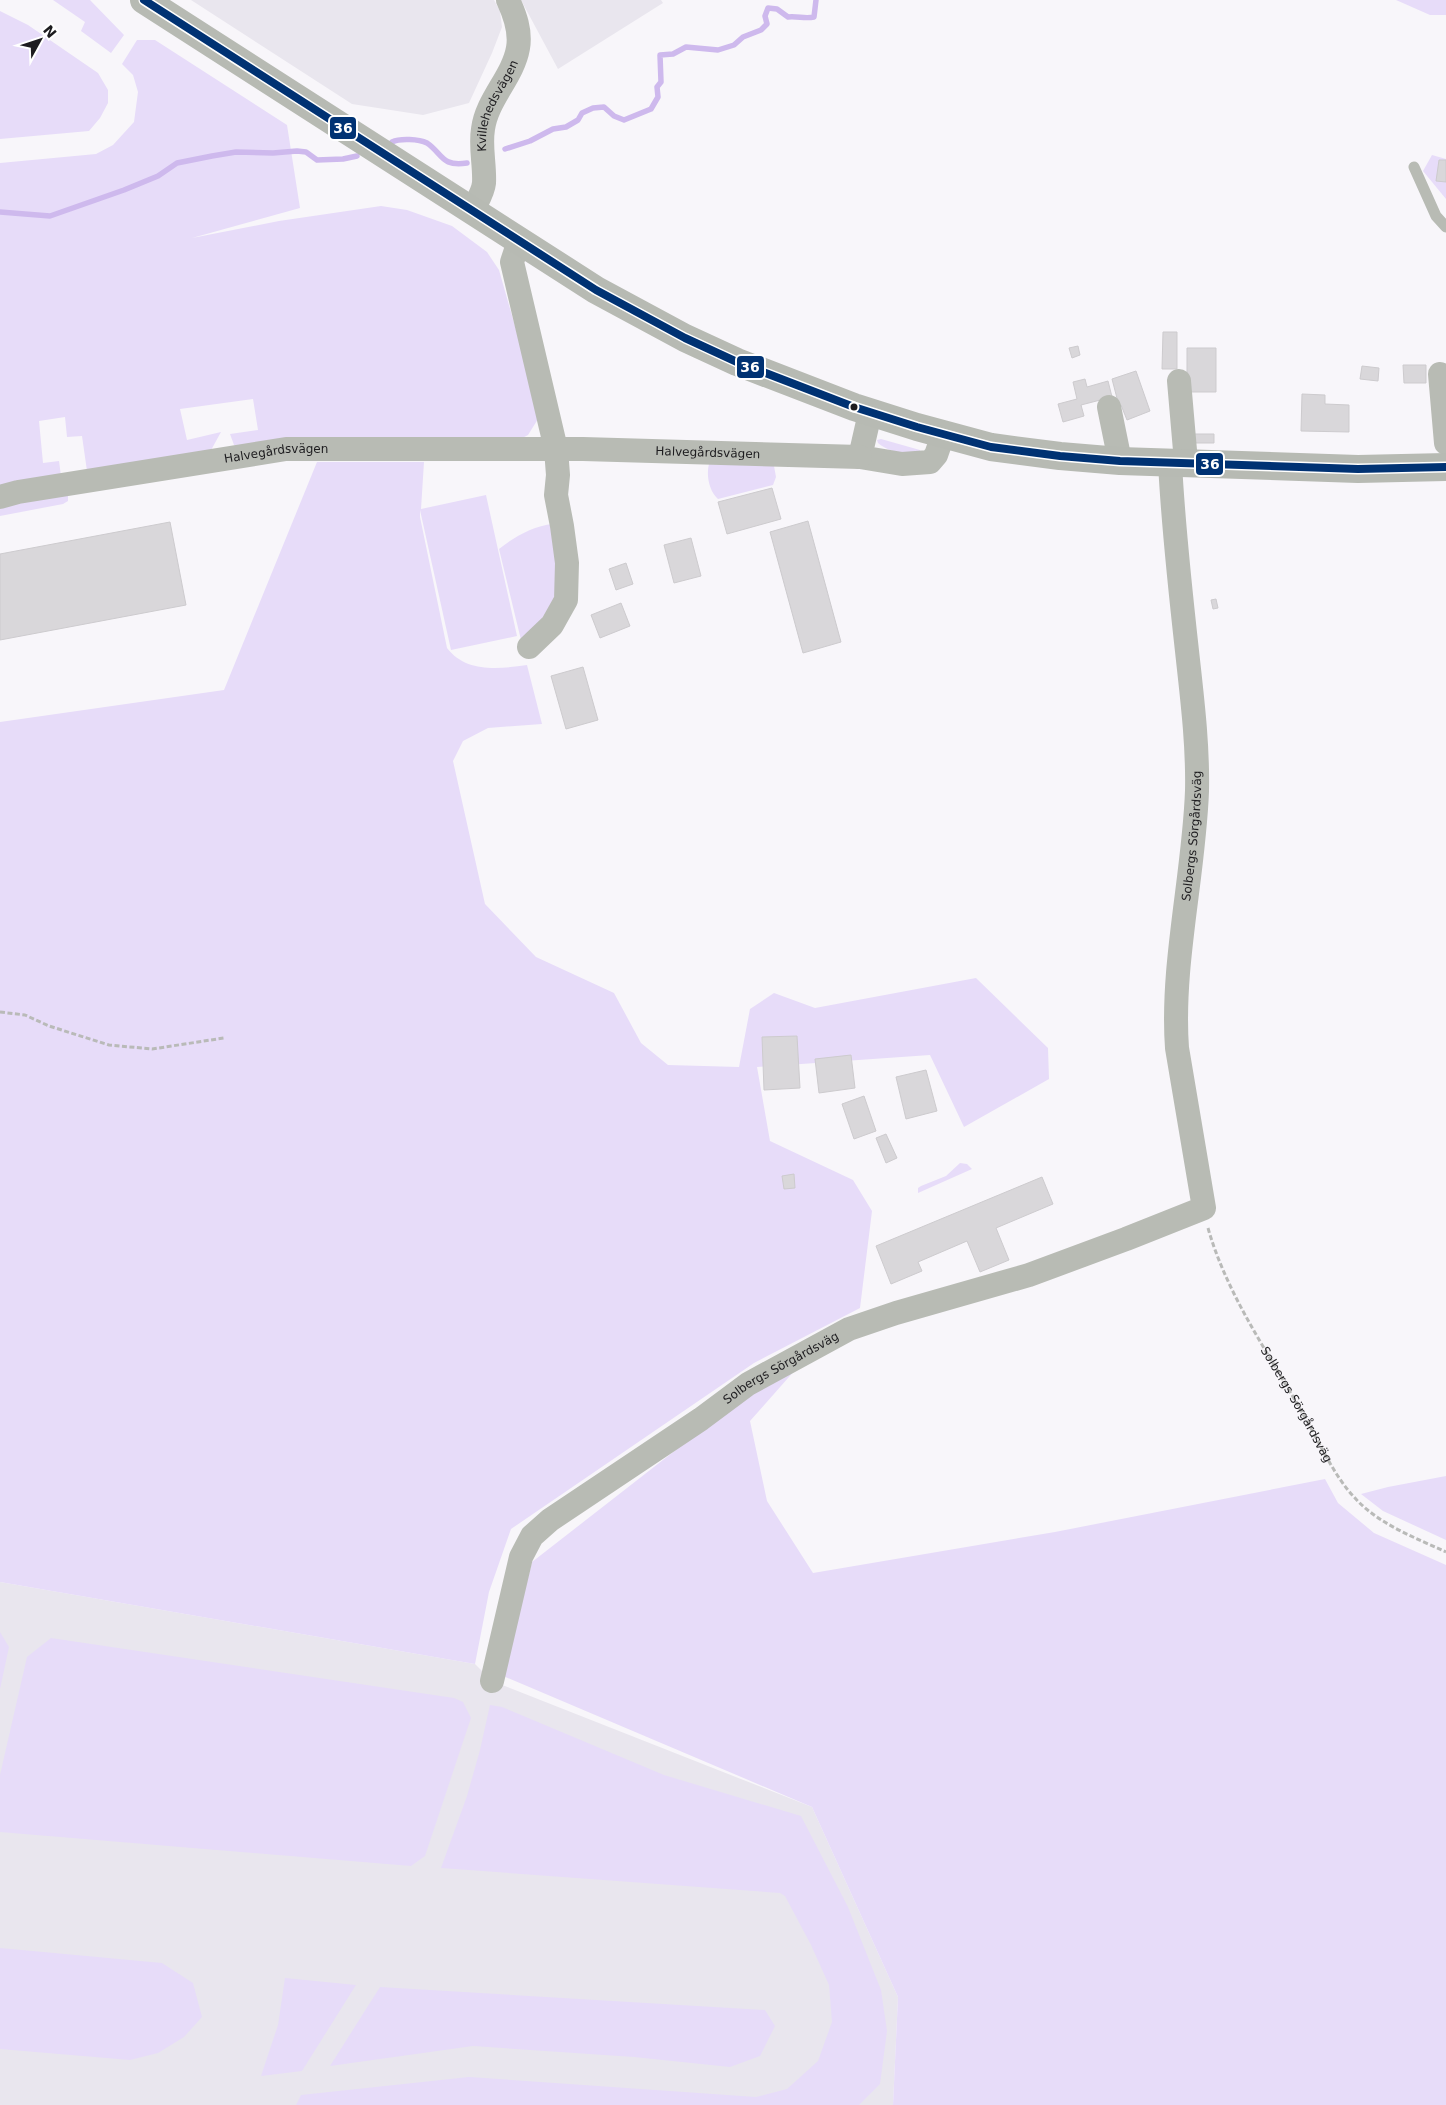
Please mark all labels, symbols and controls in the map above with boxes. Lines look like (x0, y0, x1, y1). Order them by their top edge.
north arrow (15, 15, 65, 65)
text: N (40, 22, 60, 41)
street label: Kvillehedsvägen (475, 58, 521, 152)
line badge: 36 (329, 116, 357, 140)
text: 36 (333, 120, 353, 136)
line badge: 36 (736, 355, 765, 379)
text: 36 (740, 359, 760, 375)
unlabelled marker (849, 402, 859, 412)
street label: Halvegårdsvägen (223, 442, 328, 466)
street label: Halvegårdsvägen (655, 444, 760, 461)
line badge: 36 (1195, 452, 1224, 476)
text: 36 (1200, 456, 1220, 472)
street label: Solbergs Sörgårdsväg (1179, 770, 1204, 902)
street label: Solbergs Sörgårdsväg (721, 1329, 841, 1407)
street label: Solbergs Sörgårdsväg (1258, 1344, 1335, 1465)

